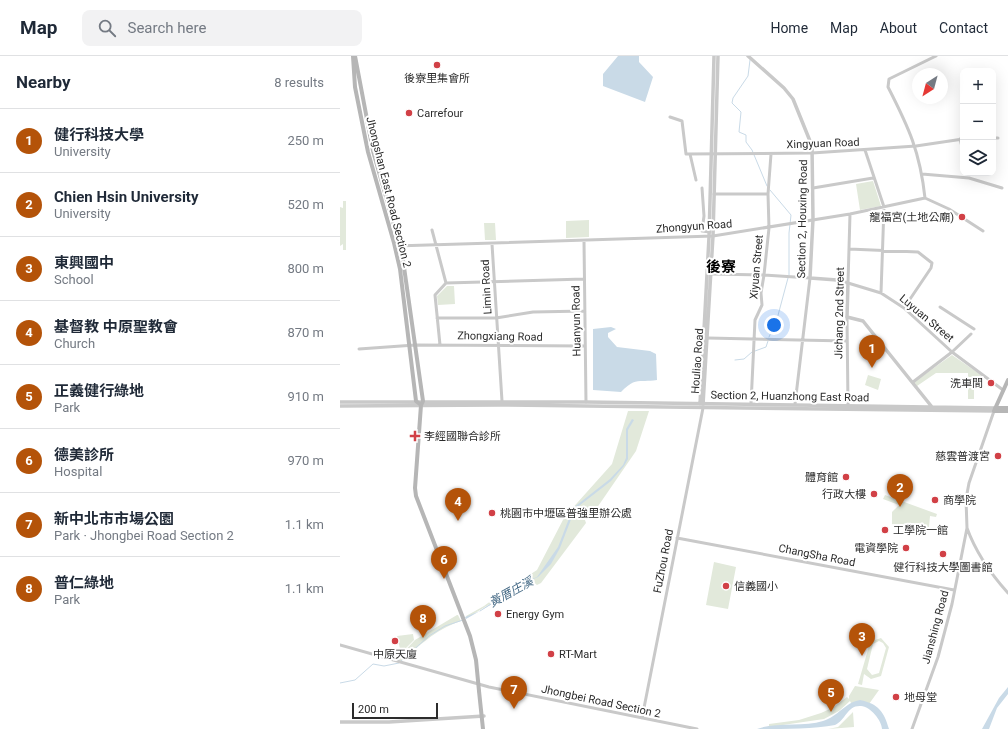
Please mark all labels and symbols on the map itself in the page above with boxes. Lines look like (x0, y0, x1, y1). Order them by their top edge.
marker: 後寮里集會所 (432, 60, 442, 70)
north arrow (912, 68, 948, 104)
place label: 後寮里集會所 (404, 72, 470, 85)
place label: Carrefour (417, 107, 463, 120)
marker: Carrefour (404, 108, 414, 118)
street label: Jhongshan East Road Section 2 (363, 115, 414, 269)
street label: Xingyuan Road (786, 136, 860, 151)
street label: Section 2, Houxing Road (795, 159, 810, 279)
place label: 龍福宮(土地公廟) (869, 211, 954, 224)
marker: 龍福宮(土地公廟) (957, 212, 967, 222)
street label: Zhongyun Road (655, 217, 733, 236)
street label: Xiyuan Street (747, 234, 766, 300)
district label: 後寮 (706, 258, 736, 276)
street label: Limin Road (479, 259, 494, 315)
street label: Jichang 2nd Street (832, 267, 847, 359)
street label: Huanyun Road (569, 285, 584, 357)
street label: Luyuan Street (897, 292, 957, 345)
your location (764, 315, 784, 335)
street label: Houliao Road (689, 328, 706, 394)
street label: Zhongxiang Road (457, 329, 543, 344)
pin: 1 (859, 335, 885, 368)
place label: 洗車間 (950, 377, 983, 390)
marker: 洗車間 (986, 378, 996, 388)
street label: Section 2, Huanzhong East Road (711, 389, 869, 404)
marker: 李經國聯合診所 (409, 430, 421, 442)
place label: 李經國聯合診所 (424, 430, 501, 443)
place label: 慈雲普渡宮 (935, 450, 990, 463)
marker: 慈雲普渡宮 (993, 451, 1003, 461)
place label: 體育館 (805, 471, 838, 484)
marker: 體育館 (841, 472, 851, 482)
pin: 2 (887, 474, 913, 507)
pin: 4 (445, 488, 471, 521)
place label: 行政大樓 (822, 488, 866, 501)
marker: 行政大樓 (869, 489, 879, 499)
place label: 商學院 (943, 494, 976, 507)
marker: 商學院 (930, 495, 940, 505)
place label: 桃園市中壢區普強里辦公處 (500, 507, 632, 520)
marker: 桃園市中壢區普強里辦公處 (487, 508, 497, 518)
place label: 工學院一館 (893, 524, 948, 537)
marker: 工學院一館 (880, 525, 890, 535)
street label: FuZhou Road (651, 528, 676, 594)
street label: ChangSha Road (777, 542, 856, 569)
place label: 電資學院 (854, 542, 898, 555)
marker: 電資學院 (901, 543, 911, 553)
pin: 6 (431, 546, 457, 579)
marker: 健行科技大學圖書館 (938, 549, 948, 559)
place label: 健行科技大學圖書館 (894, 561, 993, 574)
water label: 黃厝庄溪 (487, 573, 537, 610)
place label: 信義國小 (734, 580, 778, 593)
marker: 信義國小 (721, 581, 731, 591)
street label: Jianshing Road (919, 589, 952, 665)
pin: 8 (410, 605, 436, 638)
place label: Energy Gym (506, 608, 564, 621)
marker: Energy Gym (493, 609, 503, 619)
pin: 3 (849, 623, 875, 656)
marker: 中原天廈 (390, 636, 400, 646)
place label: 中原天廈 (373, 648, 417, 661)
place label: RT-Mart (559, 648, 597, 661)
marker: RT-Mart (546, 649, 556, 659)
pin: 7 (501, 676, 527, 709)
pin: 5 (818, 679, 844, 712)
street label: Jhongbei Road Section 2 (540, 682, 662, 720)
place label: 地母堂 (904, 691, 937, 704)
marker: 地母堂 (891, 692, 901, 702)
scale bar (352, 701, 438, 720)

